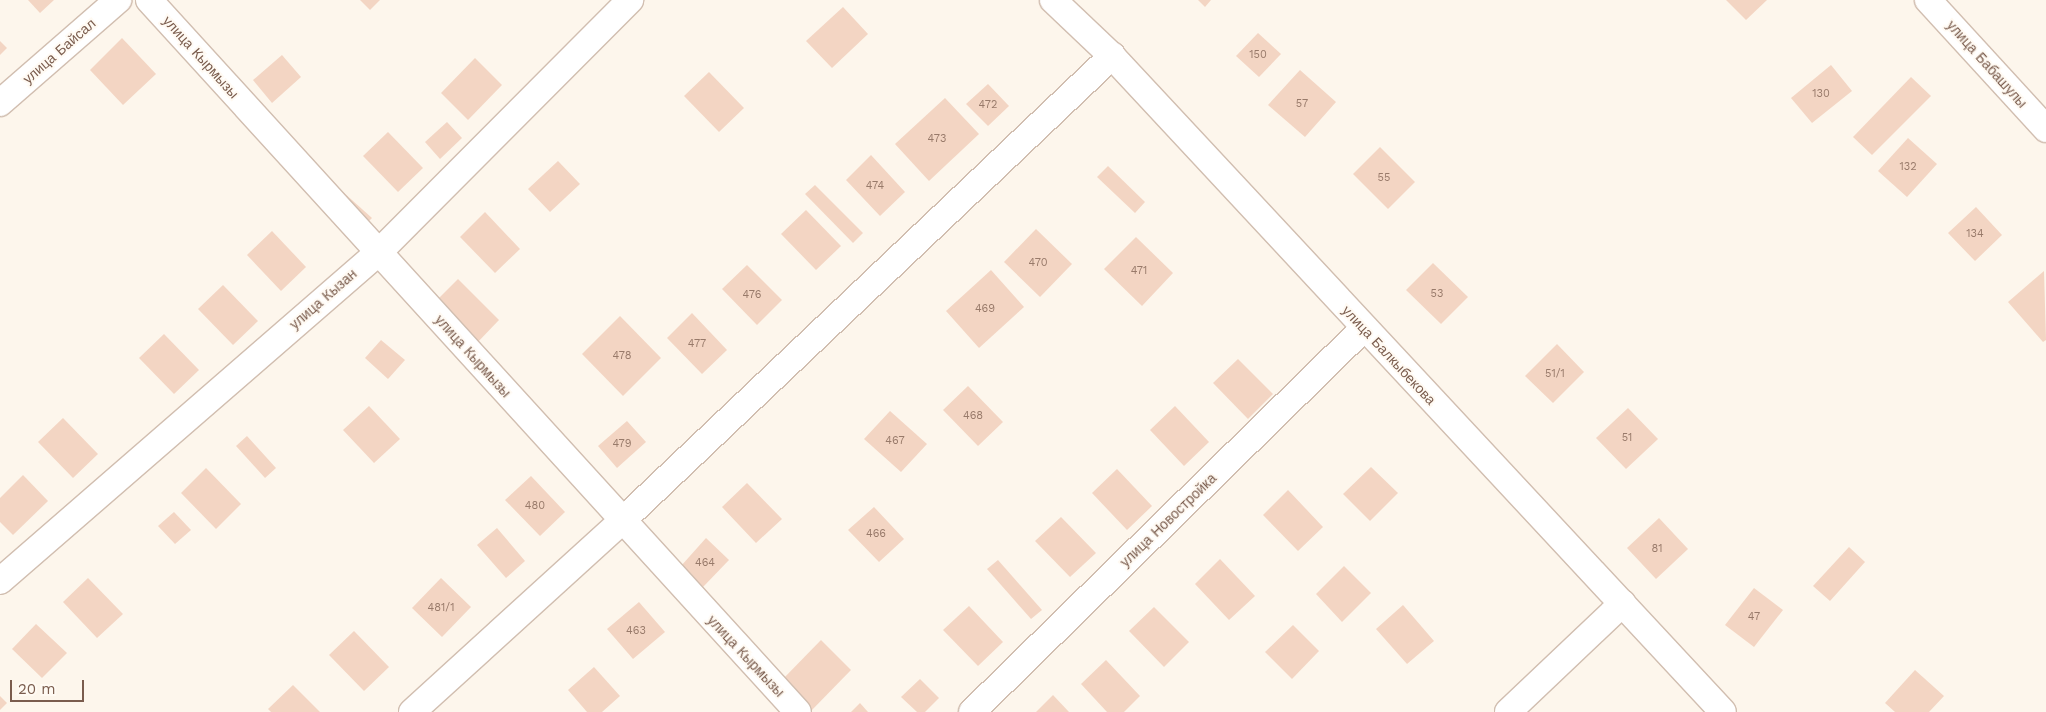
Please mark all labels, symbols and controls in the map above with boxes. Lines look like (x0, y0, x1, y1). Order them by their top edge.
street label: улица Кырмызы (159, 12, 243, 102)
street label: улица Байсал (19, 15, 99, 87)
street label: улица Бабашулы (1943, 17, 2031, 111)
house number: 150 (1249, 48, 1267, 62)
house number: 130 (1812, 87, 1830, 101)
house number: 57 (1296, 97, 1308, 111)
house number: 472 (979, 98, 997, 112)
house number: 473 (928, 132, 946, 146)
house number: 132 (1899, 160, 1917, 174)
house number: 55 (1378, 171, 1390, 185)
house number: 474 (866, 179, 884, 193)
house number: 134 (1966, 227, 1984, 241)
house number: 470 (1029, 256, 1047, 270)
house number: 471 (1131, 264, 1147, 278)
street label: улица Кызан (286, 265, 360, 333)
house number: 53 (1431, 287, 1443, 301)
house number: 476 (743, 288, 761, 302)
house number: 469 (975, 302, 995, 316)
street label: улица Балкыбекова (1339, 302, 1439, 408)
street label: улица Кырмызы (431, 311, 515, 401)
house number: 477 (688, 337, 706, 351)
house number: 478 (613, 349, 631, 363)
house number: 51/1 (1545, 367, 1565, 381)
house number: 468 (963, 409, 983, 423)
house number: 51 (1622, 431, 1632, 445)
house number: 467 (885, 434, 905, 448)
house number: 479 (612, 437, 632, 451)
street label: улица Новостройка (1116, 470, 1220, 570)
house number: 480 (525, 499, 545, 513)
house number: 466 (866, 527, 886, 541)
house number: 81 (1651, 542, 1663, 556)
house number: 464 (695, 556, 715, 570)
house number: 481/1 (428, 601, 454, 615)
house number: 47 (1748, 610, 1760, 624)
street label: улица Кырмызы (704, 612, 788, 700)
house number: 463 (626, 624, 646, 638)
scale bar (12, 670, 86, 702)
text: 20 m (18, 680, 56, 698)

